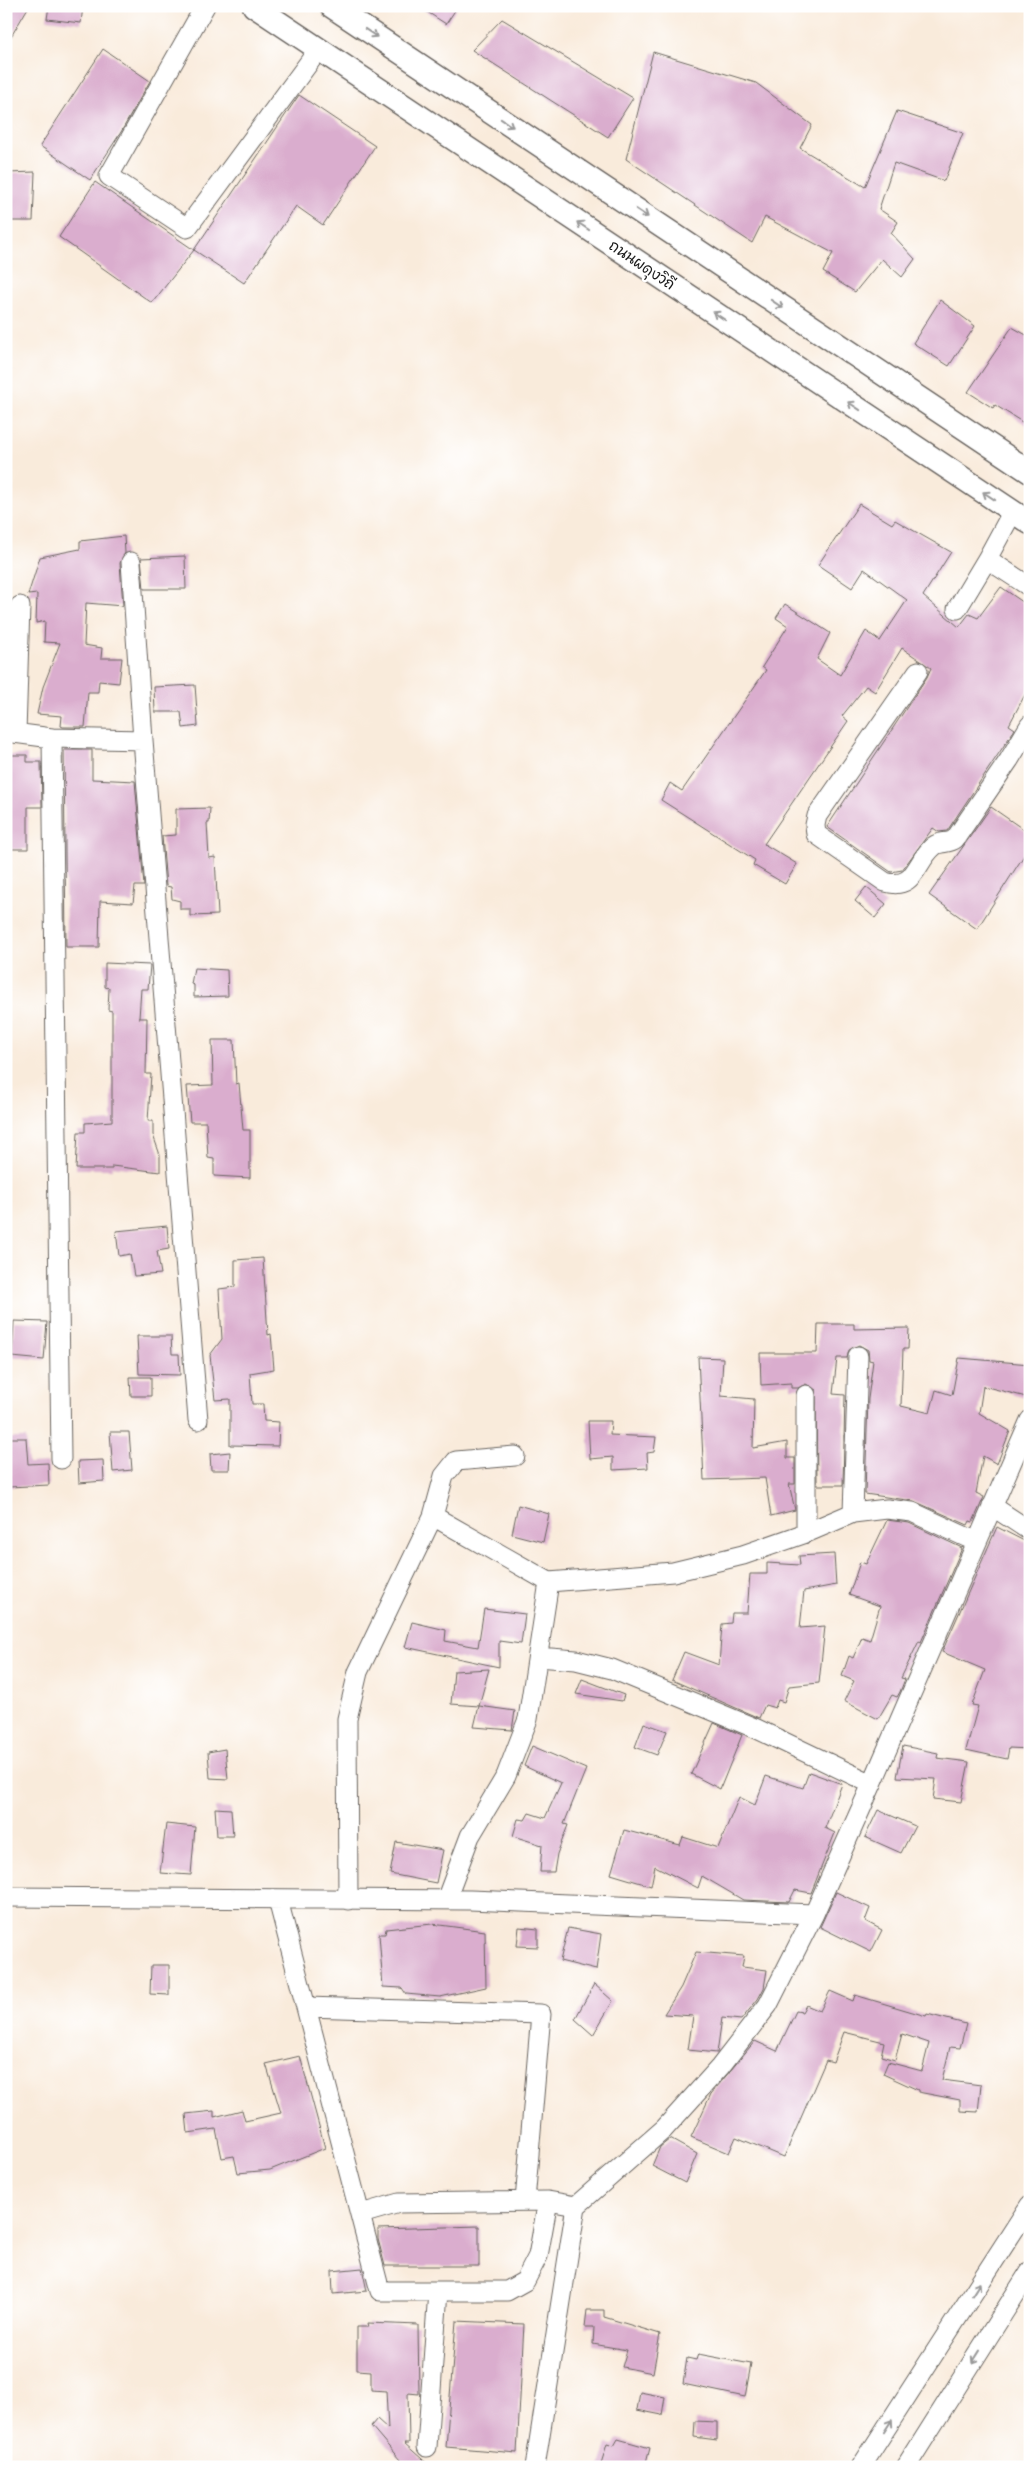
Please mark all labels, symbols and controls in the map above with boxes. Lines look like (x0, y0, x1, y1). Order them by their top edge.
one-way arrow (364, 28, 378, 38)
one-way arrow (499, 119, 513, 129)
one-way arrow (635, 208, 649, 219)
one-way arrow (577, 220, 591, 230)
street label: ถนนผดุงวิถี (604, 233, 681, 295)
one-way arrow (770, 298, 784, 309)
one-way arrow (712, 310, 726, 320)
one-way arrow (847, 401, 861, 411)
one-way arrow (982, 491, 996, 501)
one-way arrow (971, 2283, 981, 2297)
one-way arrow (971, 2350, 982, 2364)
one-way arrow (883, 2419, 893, 2433)

